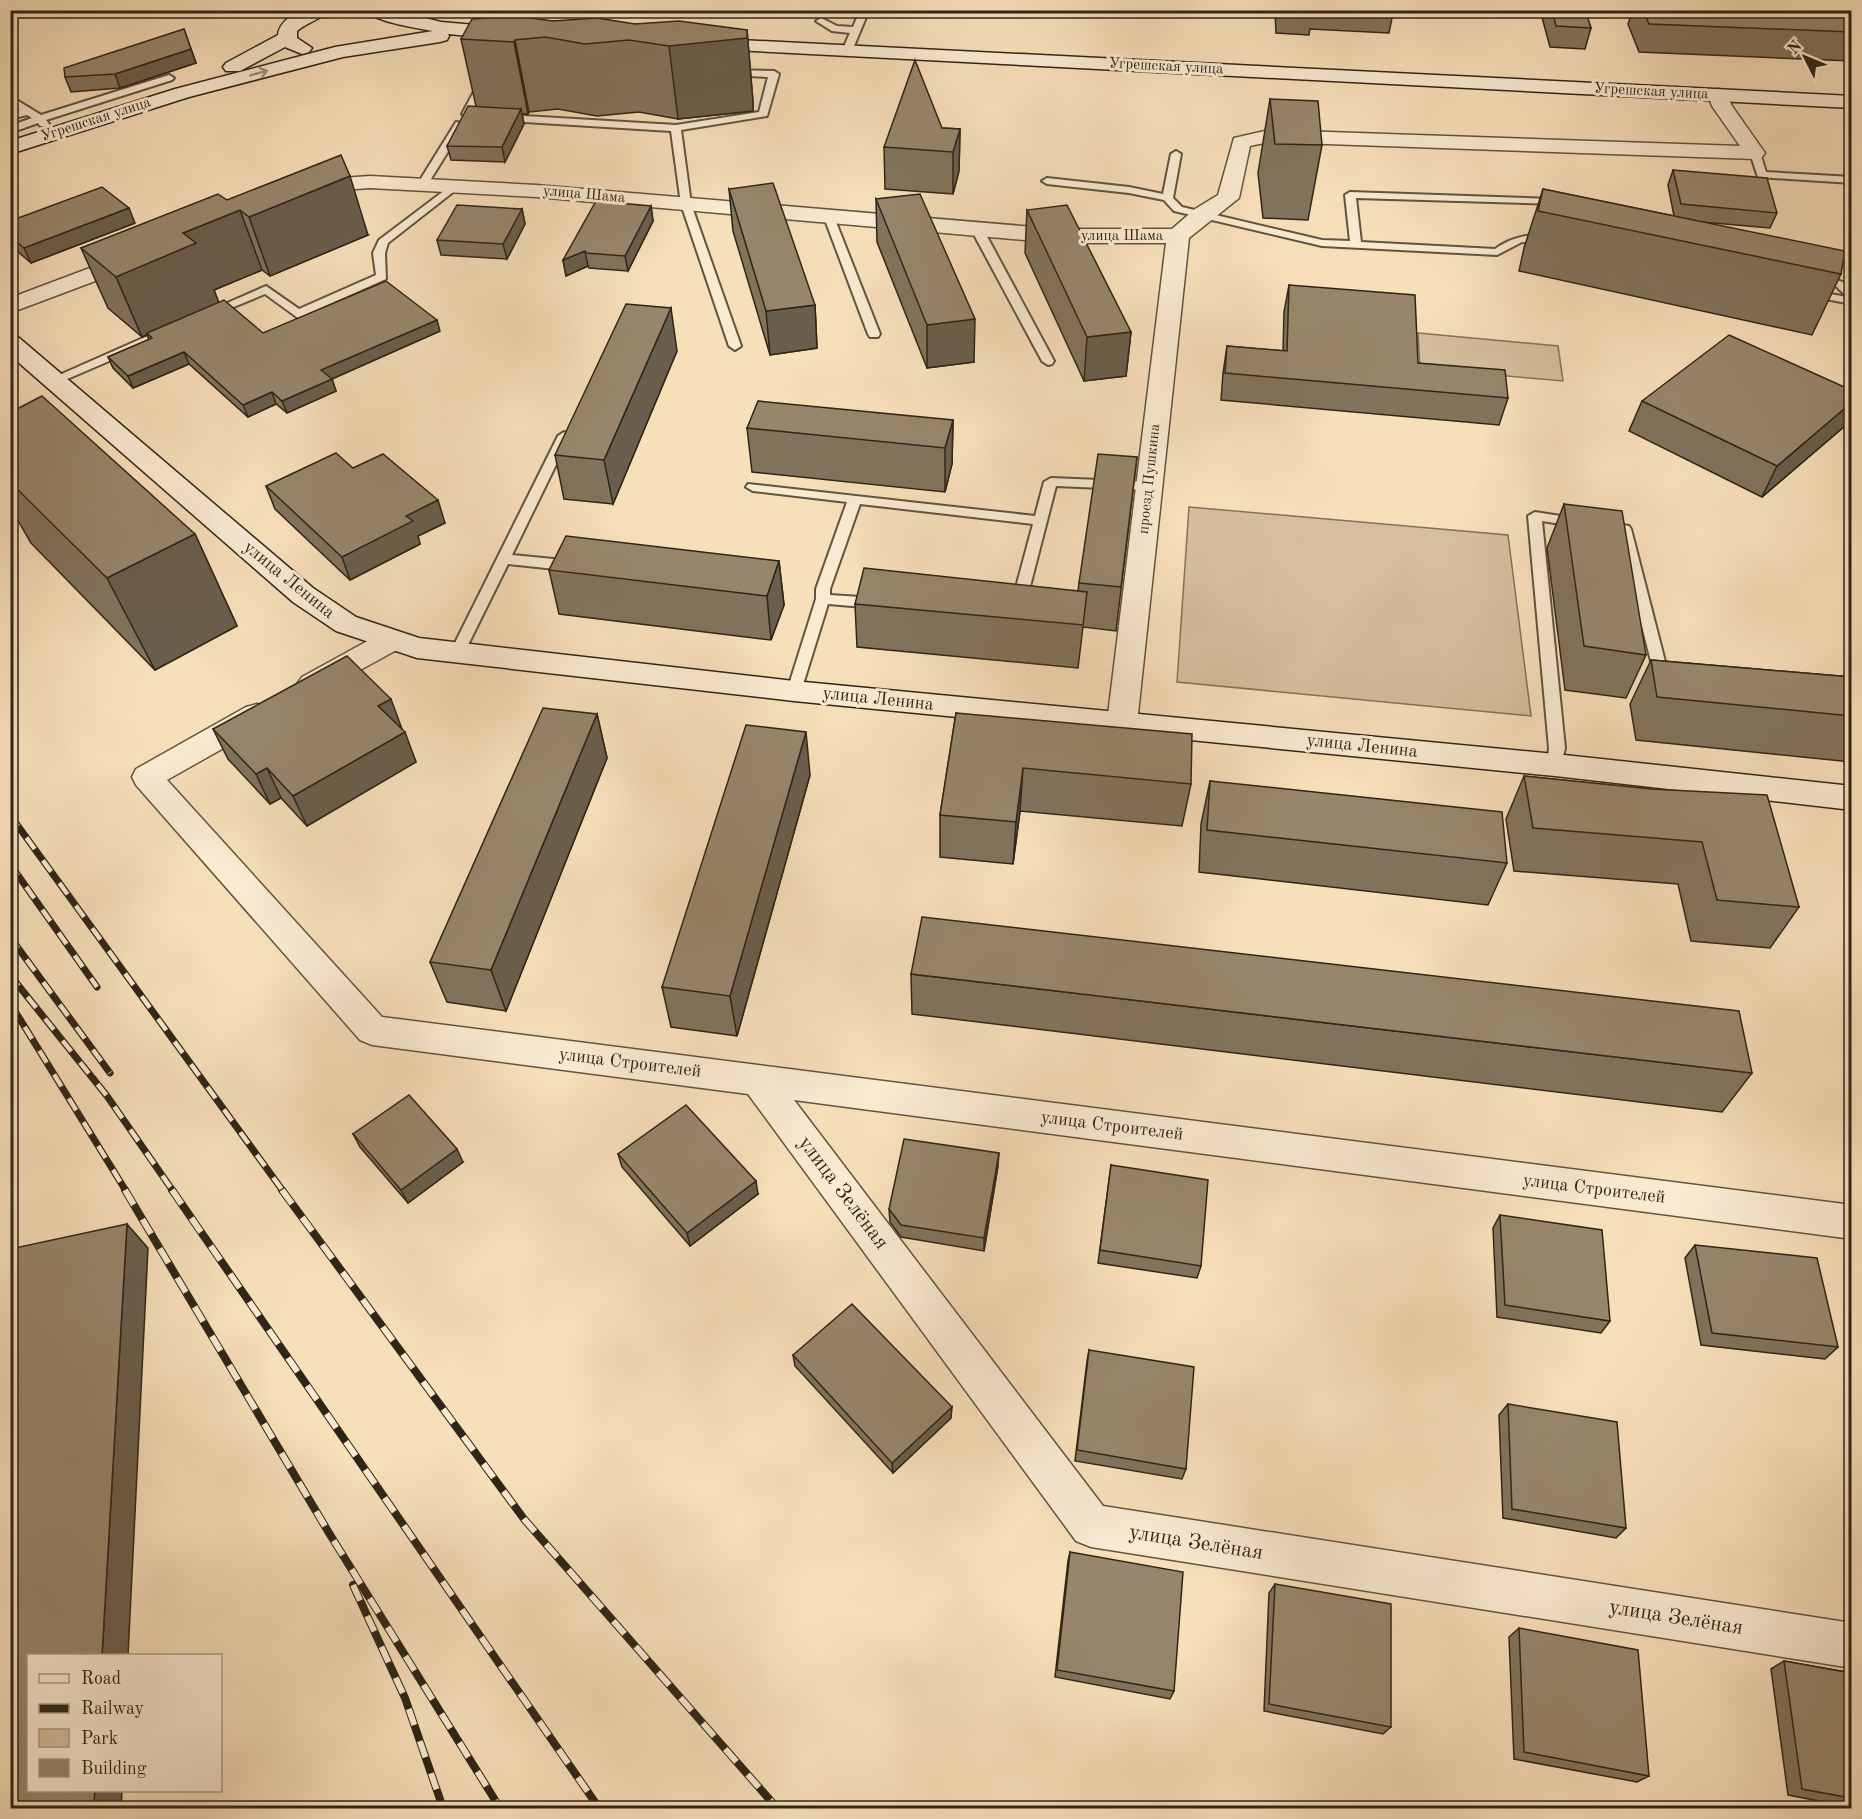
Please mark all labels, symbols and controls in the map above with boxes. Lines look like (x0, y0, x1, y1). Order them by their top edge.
north arrow (1775, 27, 1835, 87)
text: N (1785, 38, 1806, 58)
street label: Угрешская улица (1108, 57, 1224, 78)
one-way arrow (249, 66, 268, 78)
street label: Угрешская улица (1593, 82, 1709, 103)
street label: Угрешская улица (39, 95, 153, 145)
street label: улица Шама (542, 184, 626, 206)
street label: улица Шама (1081, 229, 1164, 244)
street label: проезд Пушкина (1137, 423, 1163, 535)
street label: улица Ленина (240, 538, 338, 622)
street label: улица Ленина (822, 684, 935, 714)
street label: улица Ленина (1306, 731, 1419, 761)
street label: улица Строителей (558, 1045, 702, 1081)
street label: улица Строителей (1040, 1108, 1184, 1144)
street label: улица Зелёная (794, 1133, 892, 1253)
street label: улица Строителей (1522, 1171, 1666, 1207)
street label: улица Зелёная (1127, 1522, 1265, 1564)
street label: улица Зелёная (1607, 1597, 1745, 1639)
legend (27, 1654, 222, 1792)
text: Road (81, 1670, 121, 1688)
text: Railway (81, 1700, 144, 1718)
text: Park (81, 1730, 118, 1748)
text: Building (81, 1760, 147, 1778)

